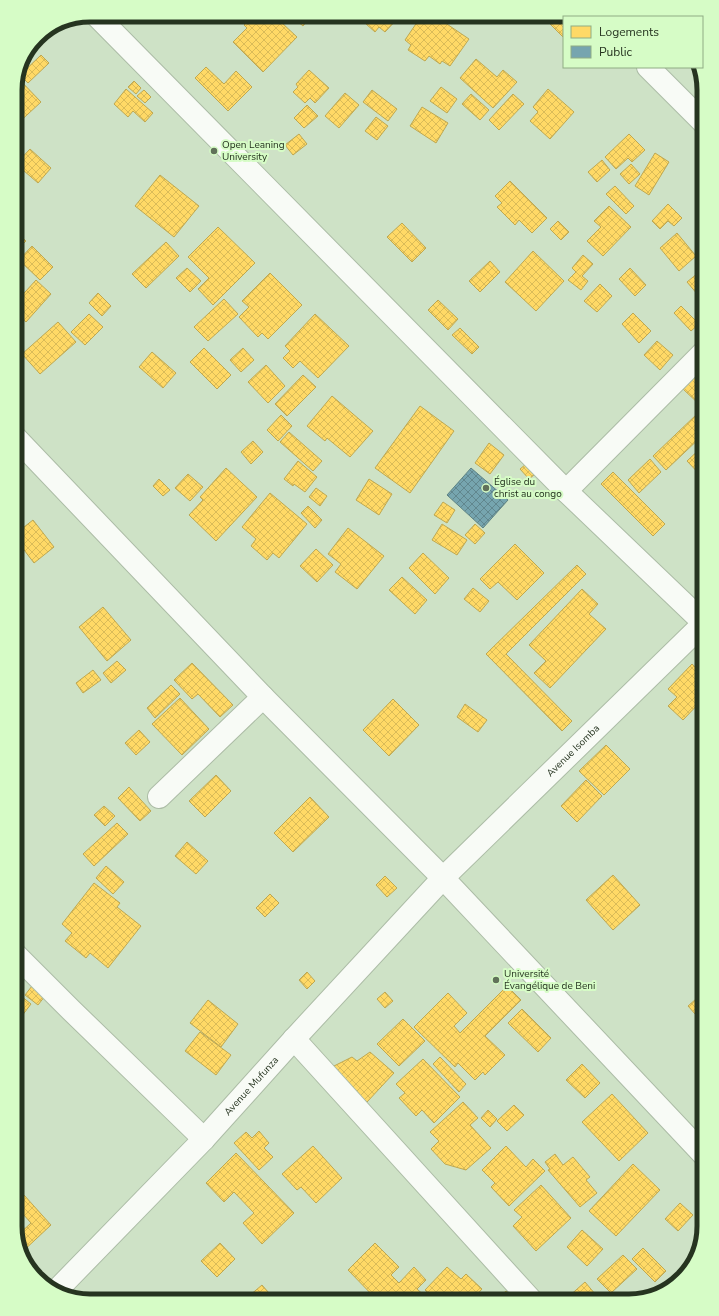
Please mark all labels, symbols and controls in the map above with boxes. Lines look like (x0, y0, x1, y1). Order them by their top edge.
legend (563, 16, 703, 68)
text: Logements (599, 24, 659, 40)
text: Public (599, 44, 633, 60)
place label: Open Leaning University (222, 138, 285, 164)
marker: Open Leaning University (209, 146, 219, 156)
place label: Église du christ au congo (494, 475, 562, 501)
marker: Église du christ au congo (481, 483, 491, 493)
street label: Avenue Isomba (543, 722, 603, 780)
place label: Université Évangélique de Beni (504, 967, 595, 993)
marker: Université Évangélique de Beni (491, 975, 501, 985)
street label: Avenue Mufunza (221, 1054, 282, 1119)

